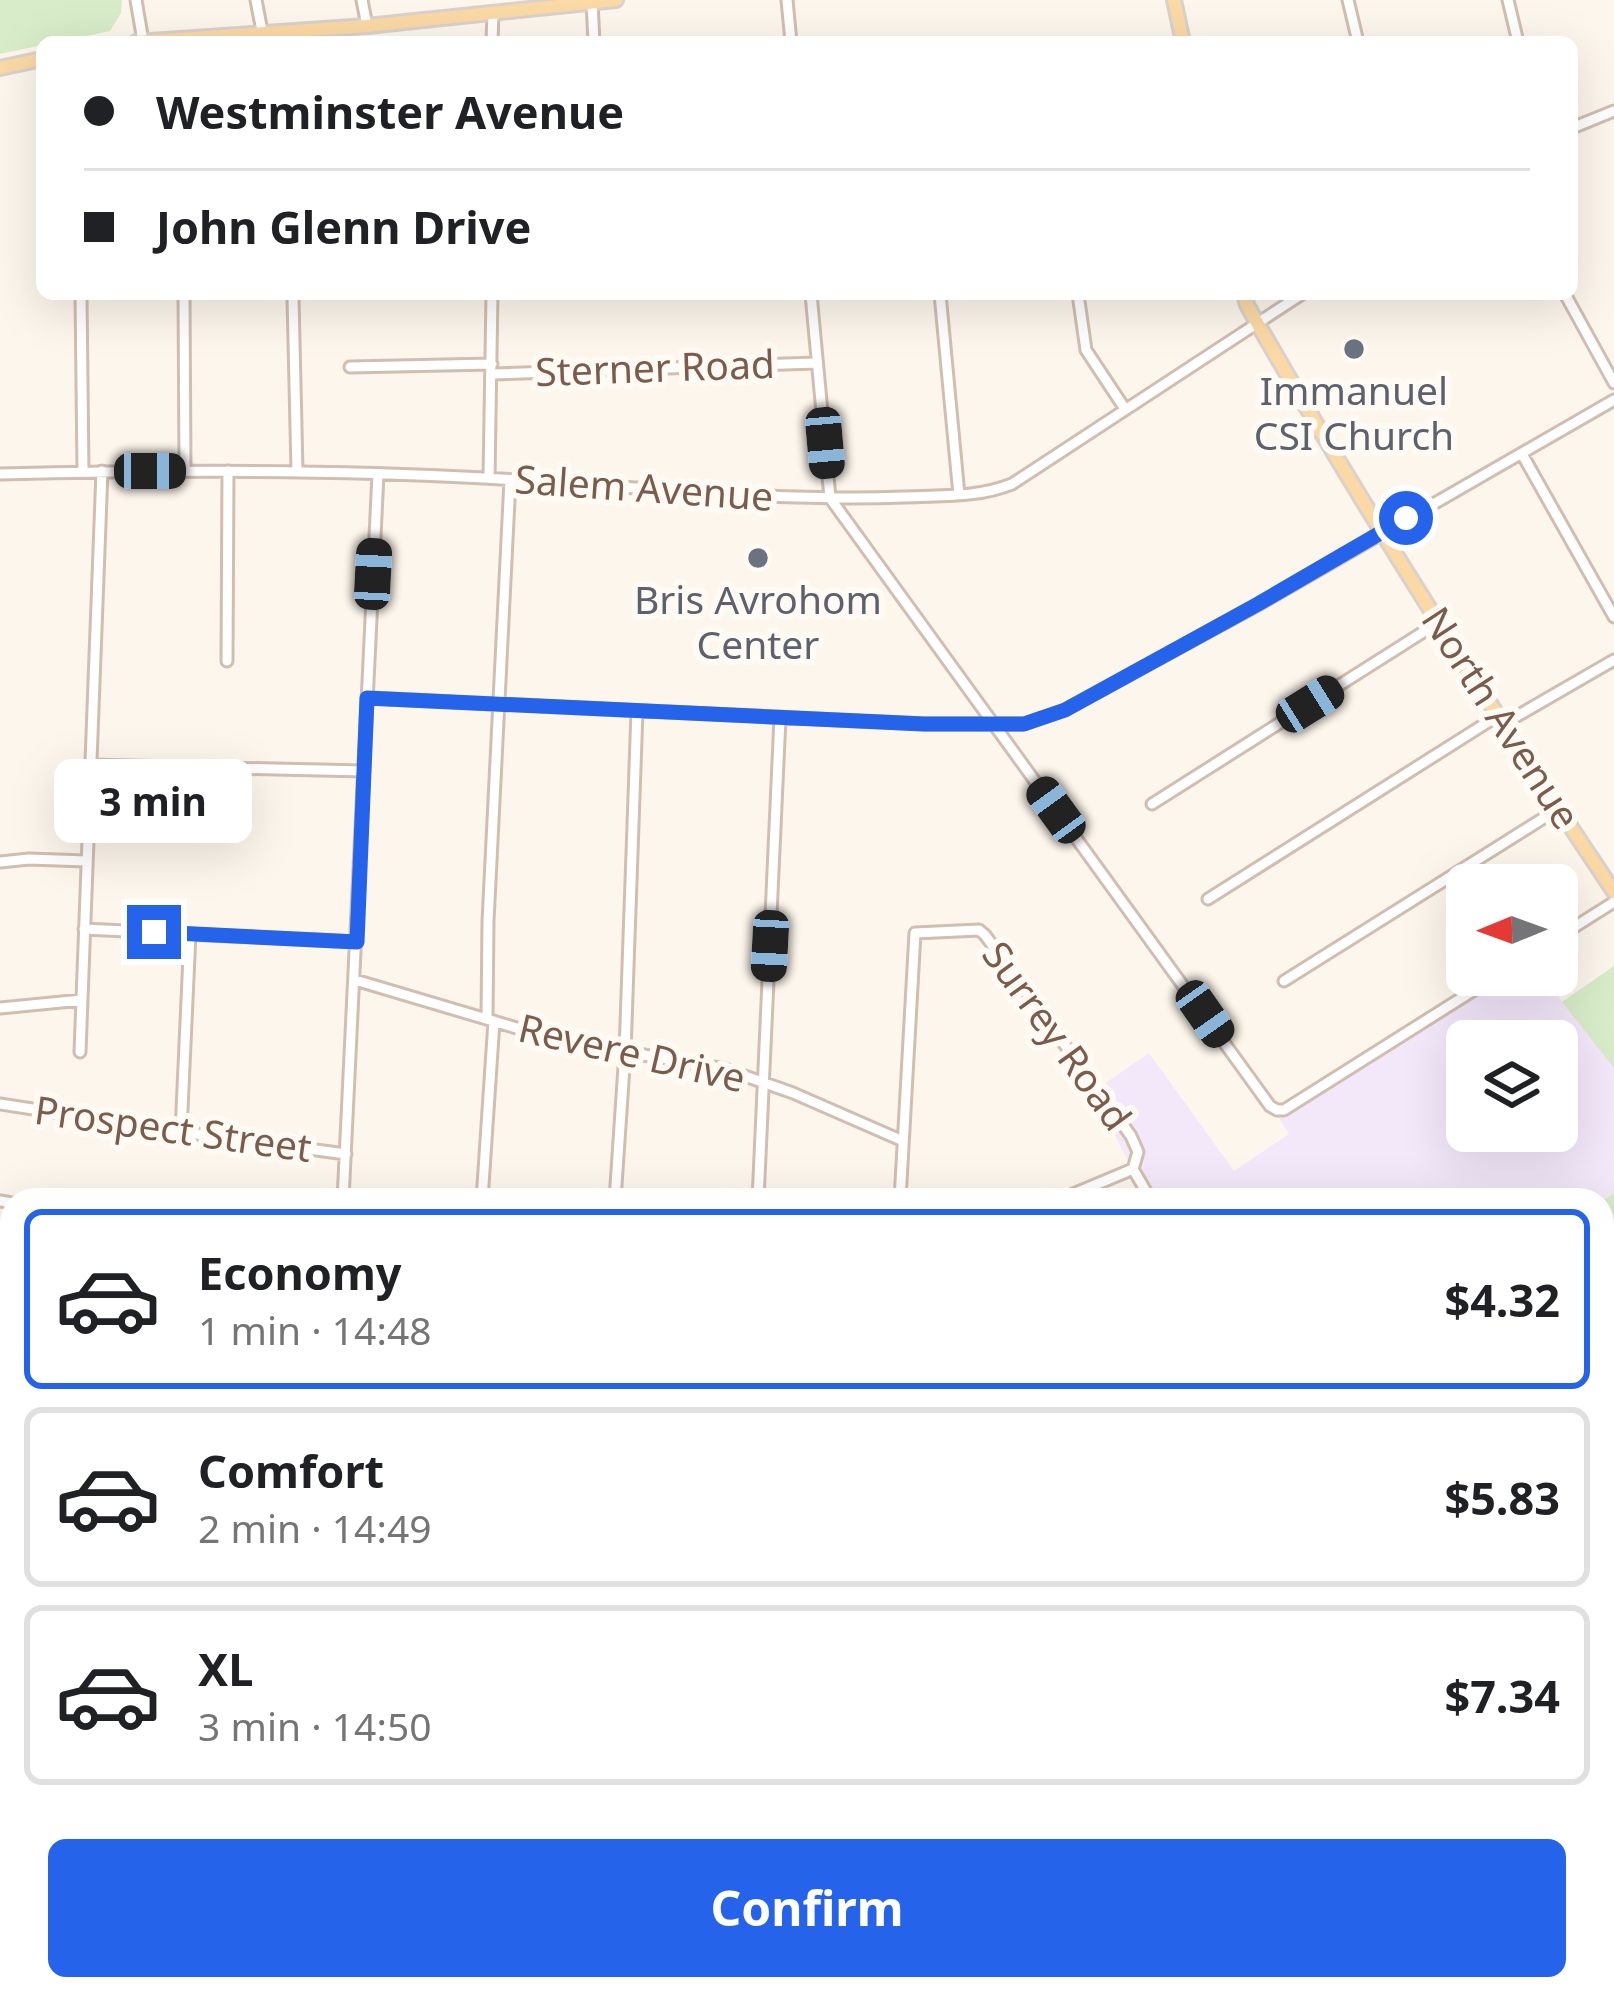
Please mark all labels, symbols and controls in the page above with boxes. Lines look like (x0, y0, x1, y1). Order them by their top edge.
text: Westminster Avenue (156, 81, 624, 142)
text: John Glenn Drive (156, 196, 531, 257)
street label: Sterner Road (534, 336, 776, 397)
marker: Immanuel CSI Church (1341, 336, 1367, 362)
place label: Immanuel CSI Church (1254, 363, 1454, 461)
car (804, 406, 846, 480)
street label: Salem Avenue (513, 451, 775, 522)
car (114, 453, 186, 489)
route start (1379, 491, 1433, 545)
car (353, 537, 393, 611)
marker: Bris Avrohom Center (745, 545, 771, 571)
place label: Bris Avrohom Center (634, 572, 882, 670)
street label: North Avenue (1411, 596, 1594, 838)
car (1270, 670, 1350, 738)
callout: 3 min (55, 758, 253, 842)
car (1020, 770, 1092, 850)
text: 3 min (99, 774, 207, 827)
north arrow (1446, 864, 1578, 996)
map controls (1446, 864, 1578, 1152)
route end (127, 905, 181, 959)
car (750, 909, 790, 983)
street label: Surrey Road (972, 930, 1145, 1140)
car (1170, 974, 1240, 1054)
street label: Revere Drive (514, 1000, 751, 1103)
button: layers (1446, 1020, 1578, 1152)
street label: Prospect Street (31, 1082, 315, 1173)
text: Economy (198, 1242, 402, 1303)
icon: car (54, 1245, 162, 1353)
text: $4.32 (1444, 1269, 1560, 1330)
text: 1 min · 14:48 (198, 1303, 432, 1356)
text: Comfort (198, 1440, 384, 1501)
icon: car (54, 1443, 162, 1551)
text: $5.83 (1444, 1467, 1560, 1528)
text: 2 min · 14:49 (198, 1501, 432, 1554)
text: XL (198, 1638, 253, 1699)
icon: car (54, 1641, 162, 1749)
text: $7.34 (1444, 1665, 1560, 1726)
text: 3 min · 14:50 (198, 1699, 432, 1752)
button: Confirm (48, 1839, 1566, 1977)

